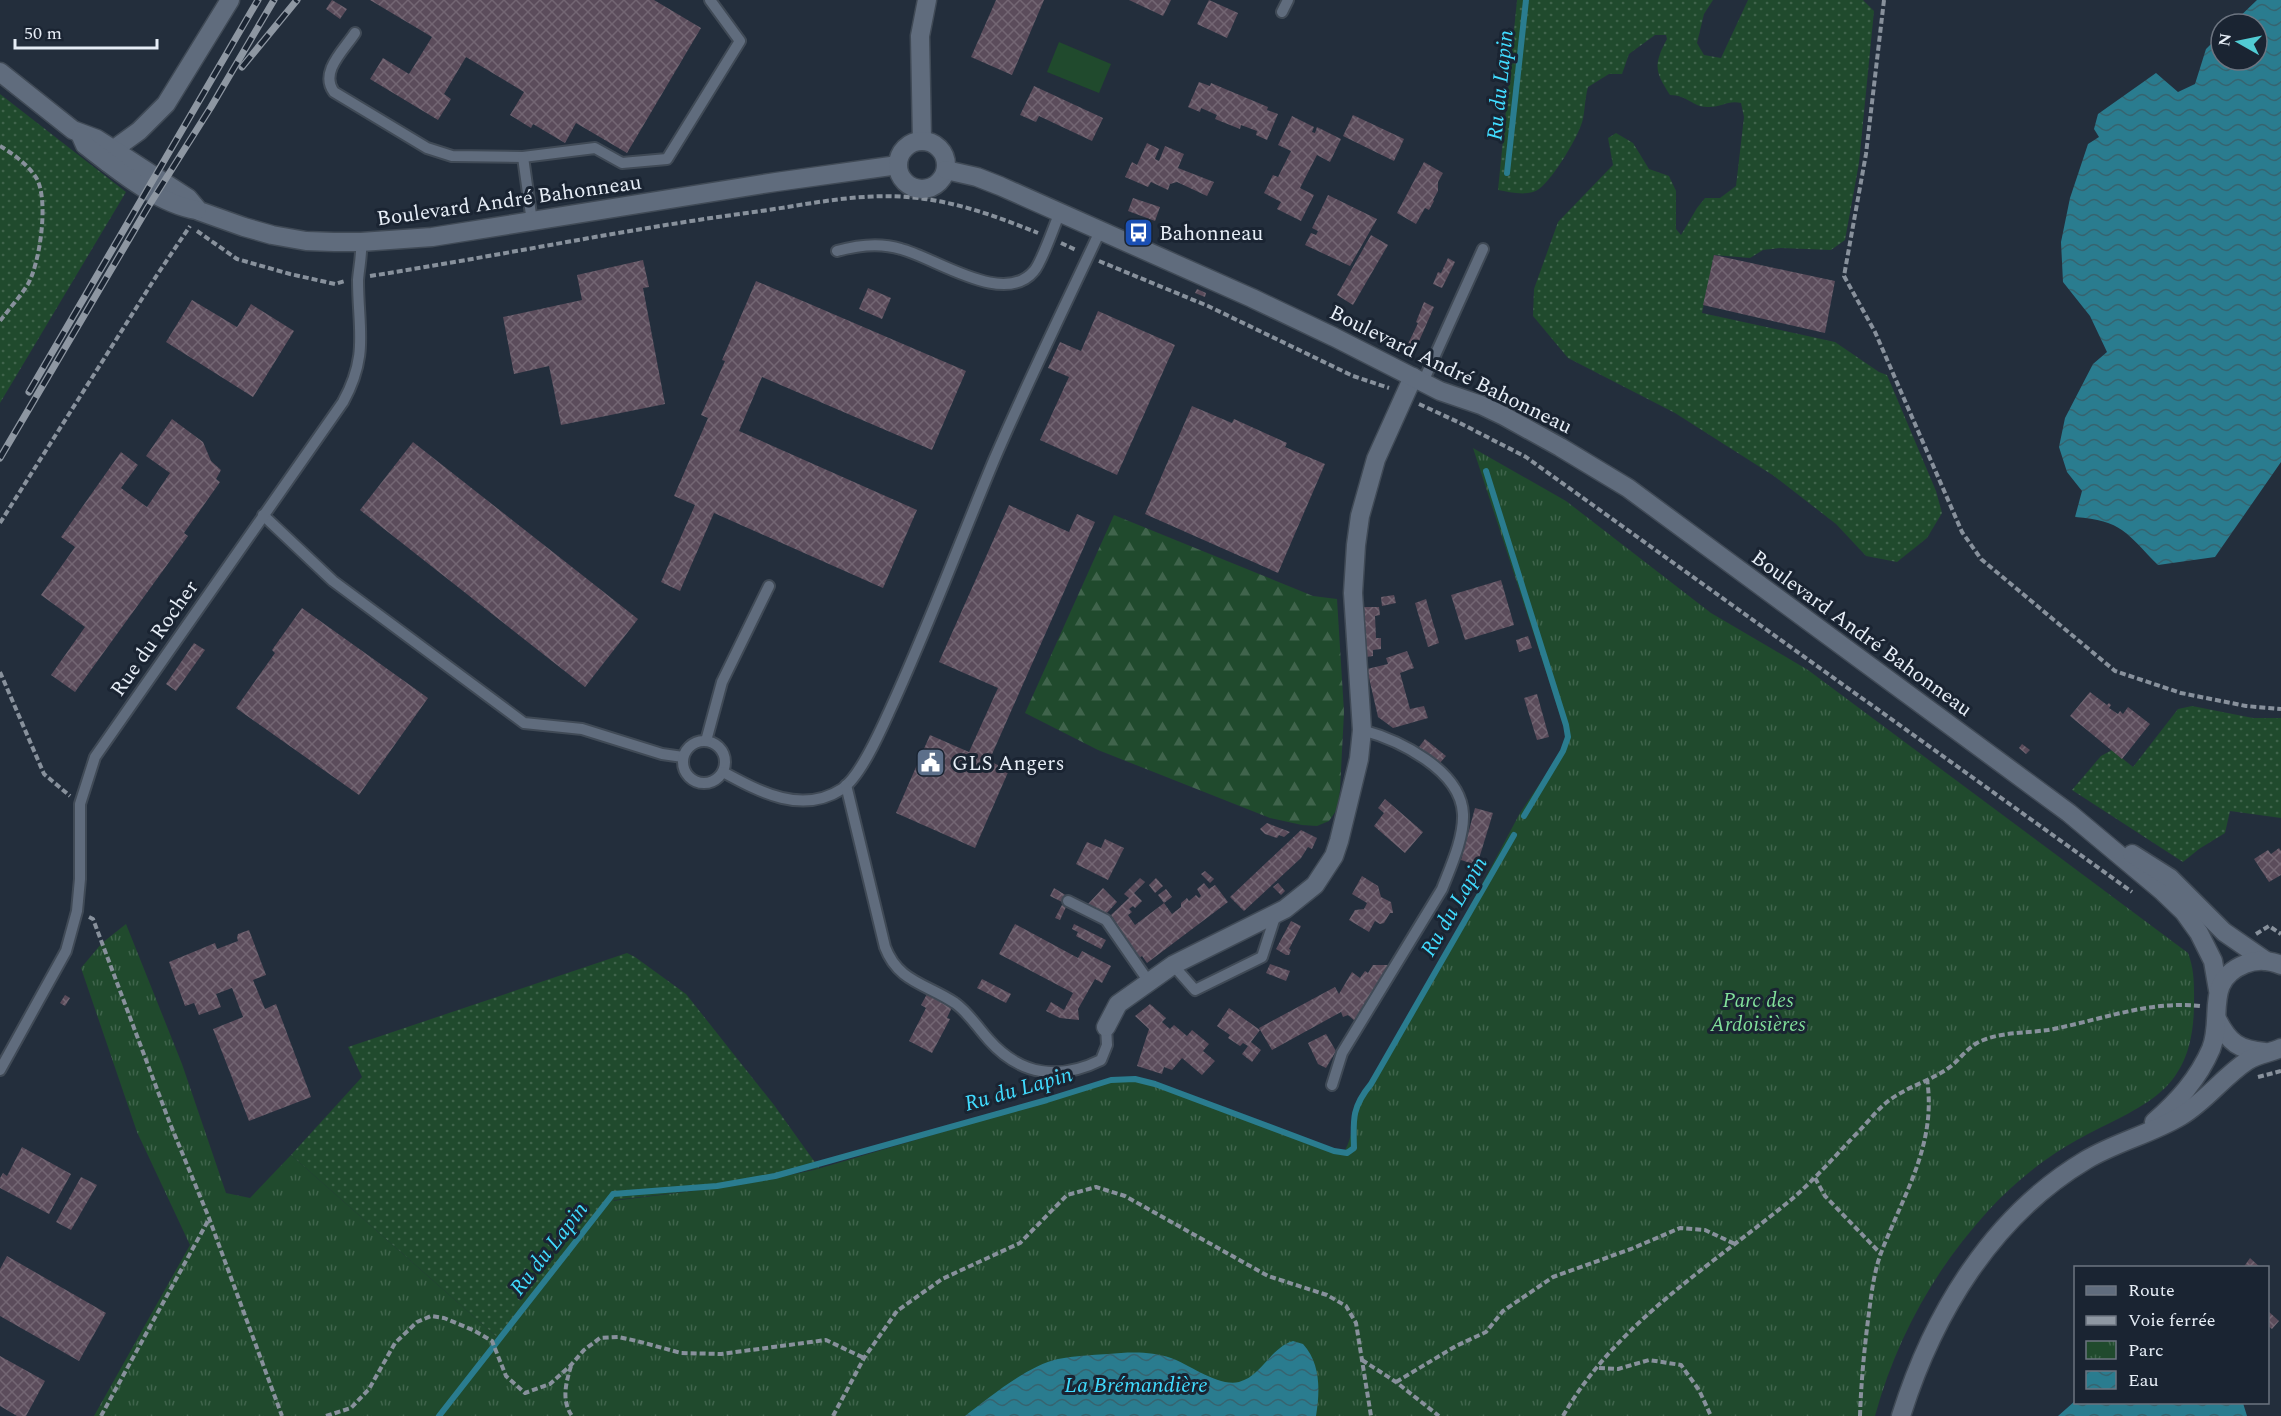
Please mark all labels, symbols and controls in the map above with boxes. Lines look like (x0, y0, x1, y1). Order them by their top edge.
scale bar (15, 12, 158, 50)
north arrow (2209, 12, 2269, 72)
text: 50 m (24, 20, 62, 47)
water label: Ru du Lapin (1478, 28, 1523, 142)
text: N (2212, 31, 2238, 48)
street label: Boulevard André Bahonneau (375, 167, 644, 235)
bus stop icon: Bahonneau (1122, 217, 1154, 249)
place label: Bahonneau (1159, 218, 1264, 250)
street label: Boulevard André Bahonneau (1324, 297, 1578, 443)
street label: Boulevard André Bahonneau (1744, 542, 1979, 725)
street label: Rue du Rocher (103, 574, 207, 703)
public building icon: GLS Angers (915, 747, 947, 779)
place label: GLS Angers (952, 748, 1065, 780)
water label: Ru du Lapin (1412, 850, 1497, 963)
park label: Parc des Ardoisières (1709, 985, 1806, 1041)
water label: Ru du Lapin (960, 1058, 1077, 1121)
water label: Ru du Lapin (502, 1195, 597, 1303)
legend (2074, 1266, 2269, 1404)
text: Route (2128, 1277, 2175, 1304)
text: Voie ferrée (2128, 1307, 2216, 1334)
text: Parc (2128, 1337, 2164, 1364)
text: Eau (2128, 1367, 2159, 1394)
water label: La Brémandière (1064, 1369, 1208, 1402)

